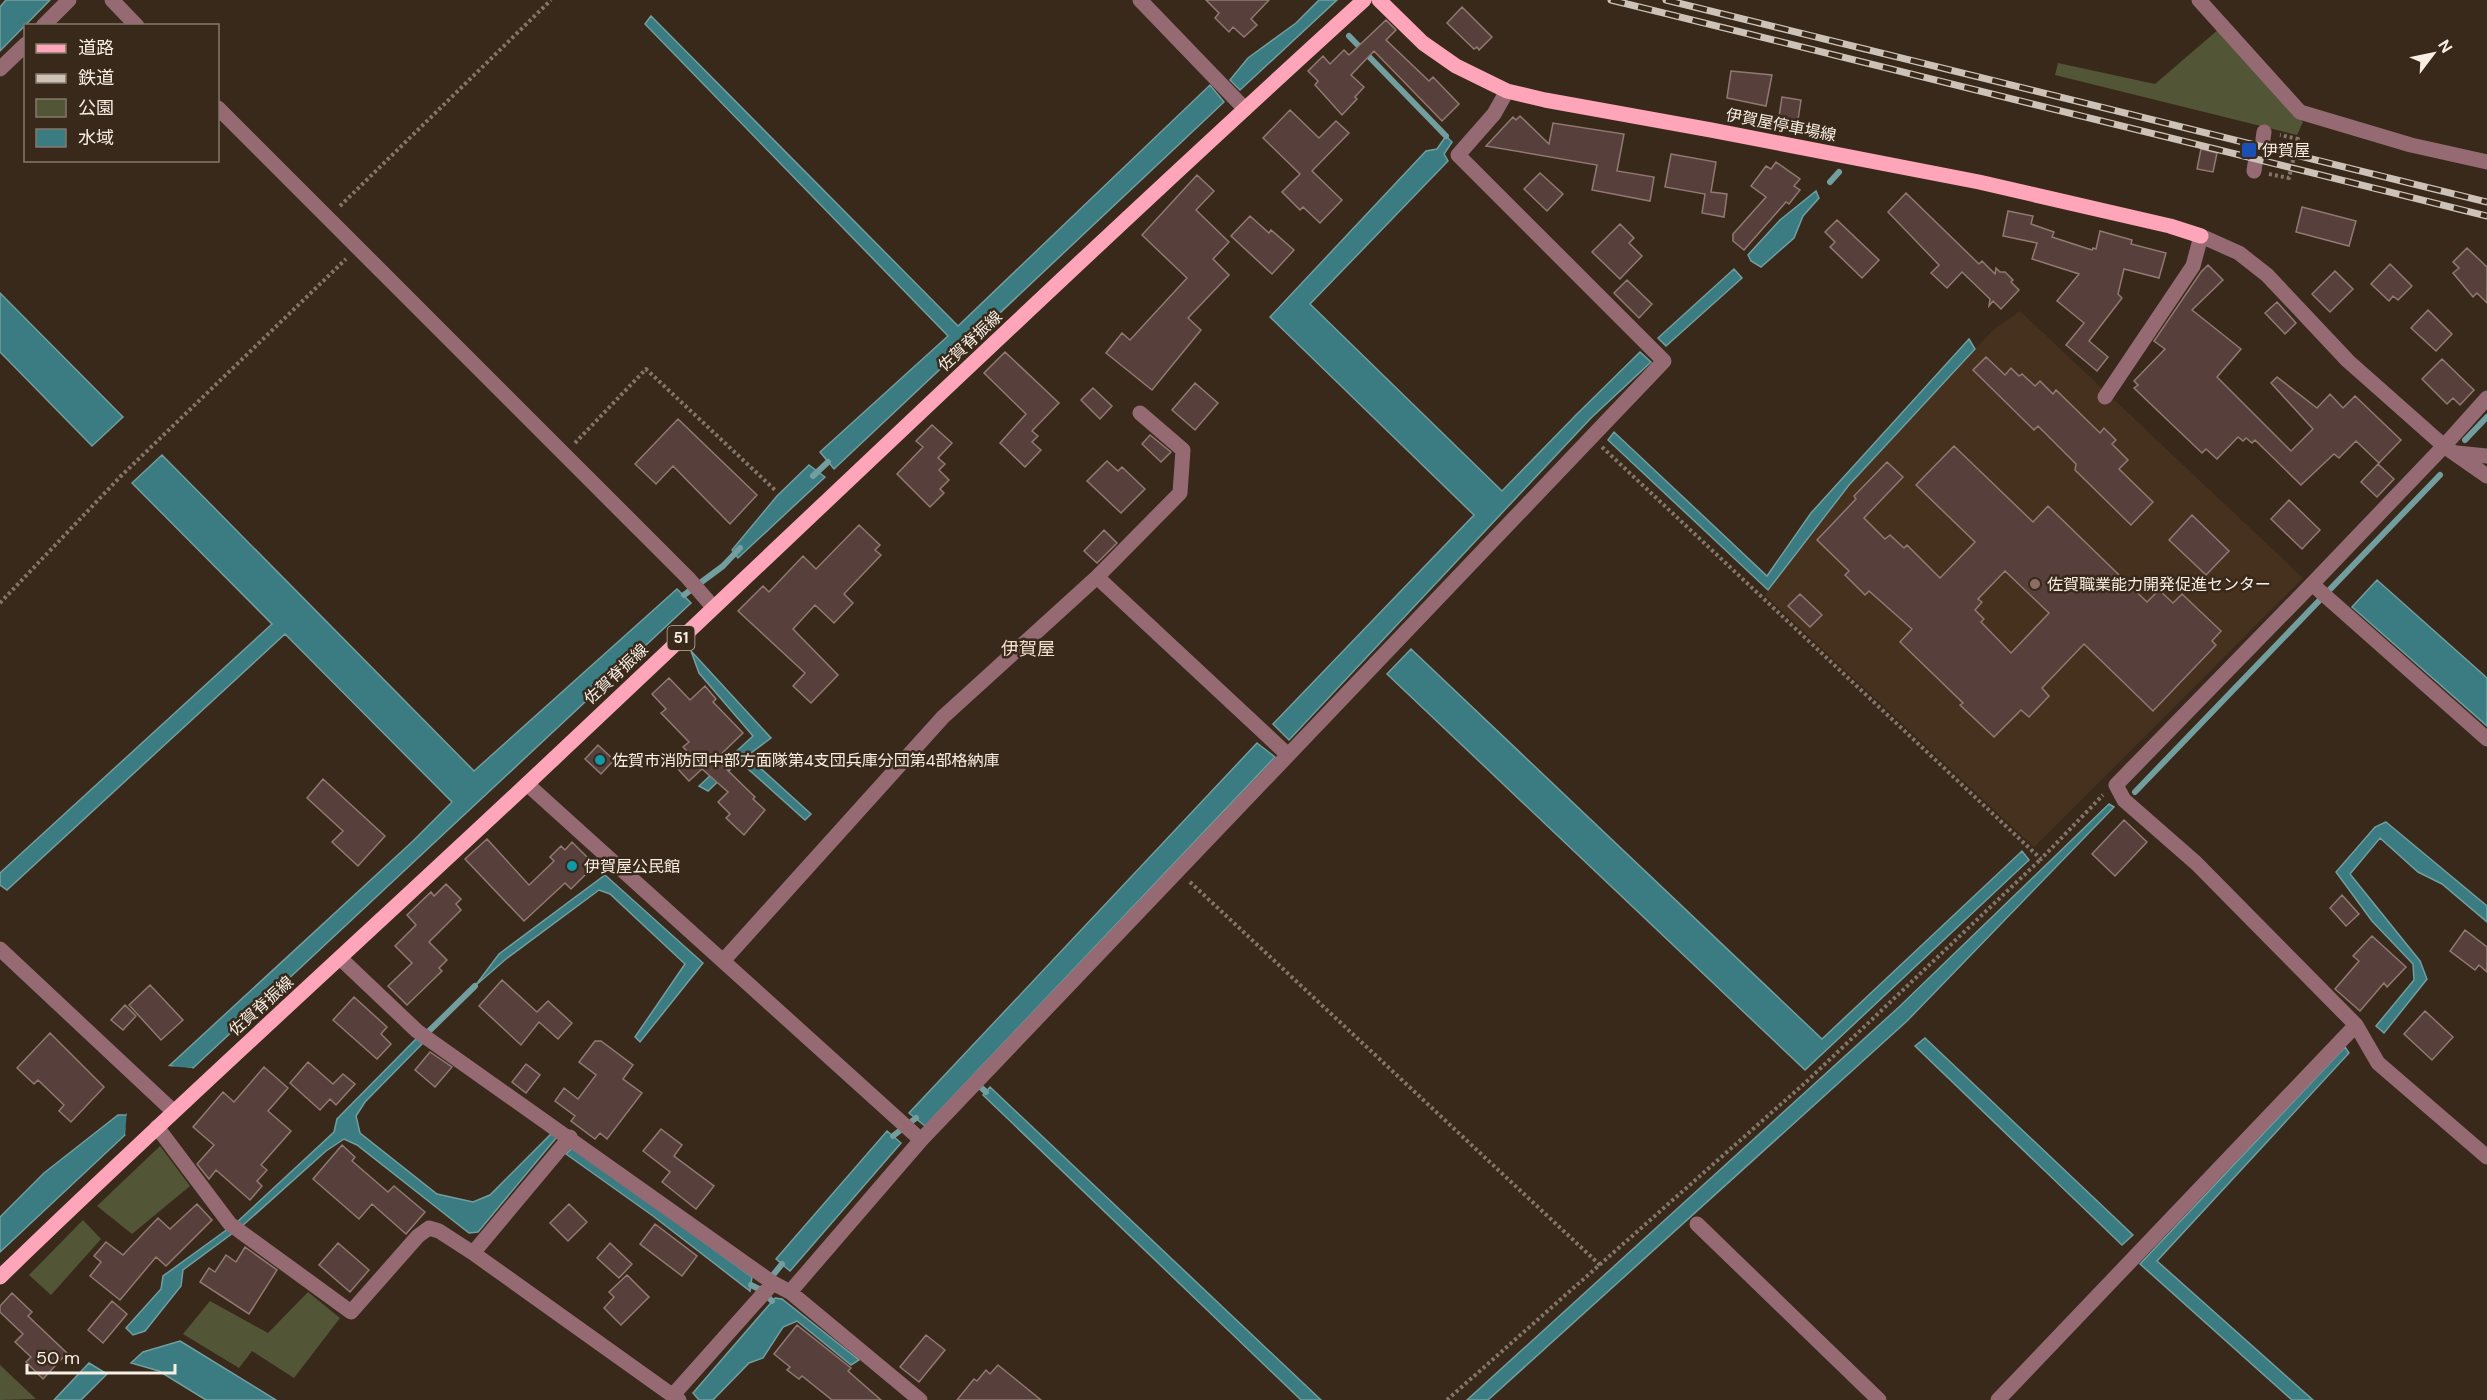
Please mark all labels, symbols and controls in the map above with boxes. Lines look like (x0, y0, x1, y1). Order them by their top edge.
legend (24, 24, 219, 162)
north arrow (2403, 24, 2463, 84)
text: 道路 (78, 36, 114, 60)
text: N (2433, 36, 2457, 57)
text: 鉄道 (78, 66, 114, 90)
text: 公園 (78, 96, 114, 120)
street label: 伊賀屋停車場線 (1724, 104, 1838, 146)
text: 水域 (78, 126, 114, 150)
place label: 伊賀屋 (2262, 140, 2310, 161)
marker: 伊賀屋 (2240, 141, 2258, 159)
street label: 佐賀脊振線 (934, 306, 1006, 376)
place label: 佐賀職業能力開発促進センター (2047, 574, 2271, 595)
marker: 佐賀職業能力開発促進センター (2028, 577, 2042, 591)
road number: 51 (668, 626, 694, 650)
district label: 伊賀屋 (1001, 637, 1055, 661)
street label: 佐賀脊振線 (580, 639, 652, 709)
place label: 佐賀市消防団中部方面隊第4支団兵庫分団第4部格納庫 (612, 750, 999, 771)
marker: 佐賀市消防団中部方面隊第4支団兵庫分団第4部格納庫 (593, 753, 607, 767)
place label: 伊賀屋公民館 (584, 856, 680, 877)
marker: 伊賀屋公民館 (565, 859, 579, 873)
street label: 佐賀脊振線 (224, 971, 298, 1041)
scale bar (27, 1337, 176, 1375)
text: 50 m (36, 1346, 80, 1370)

